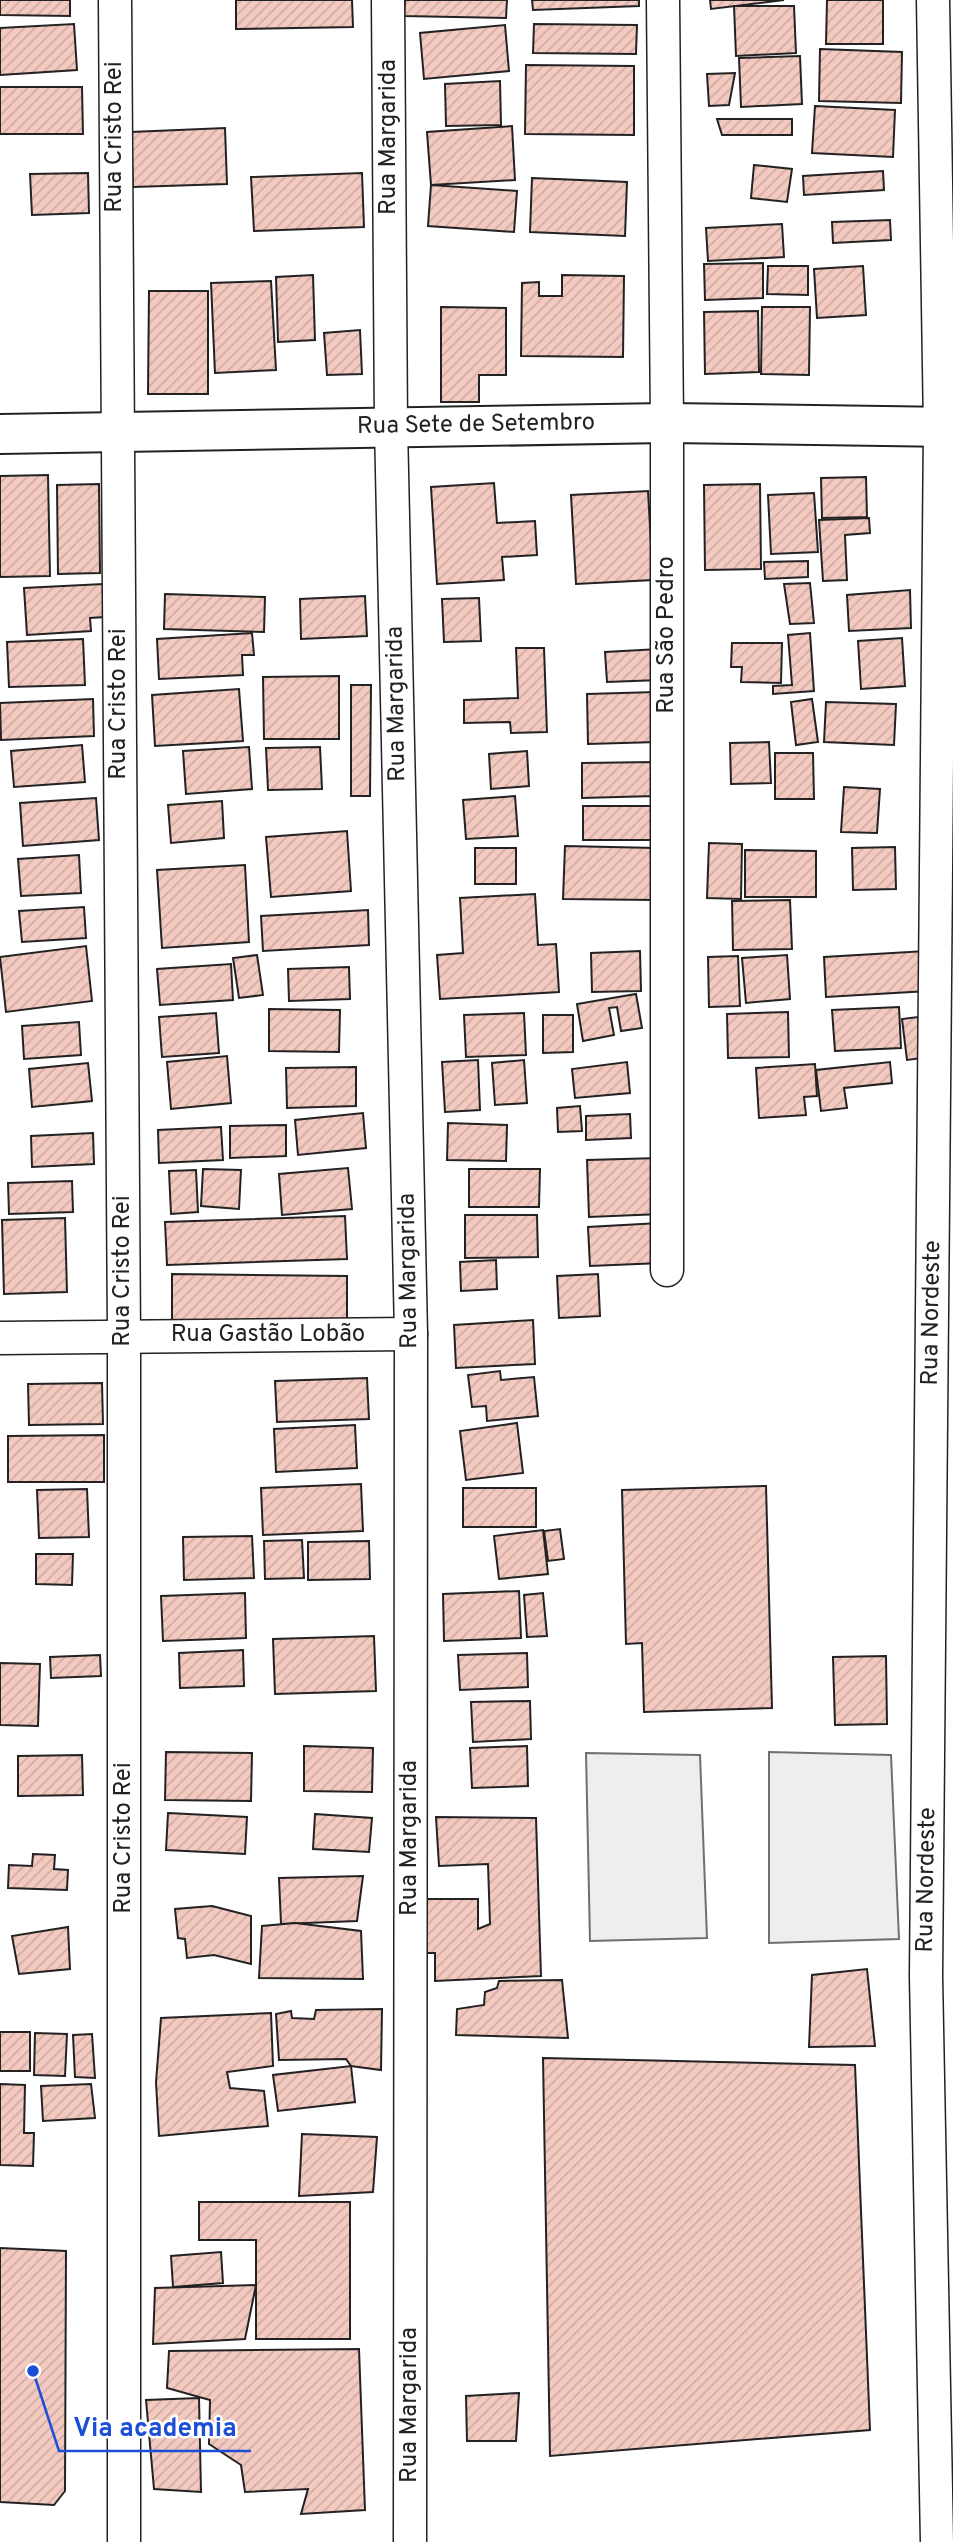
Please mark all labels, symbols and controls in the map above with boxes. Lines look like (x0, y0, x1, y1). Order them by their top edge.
street label: Rua Margarida (374, 59, 404, 215)
street label: Rua Cristo Rei (100, 61, 130, 213)
street label: Rua Sete de Setembro (357, 408, 595, 442)
street label: Rua São Pedro (652, 556, 682, 714)
street label: Rua Margarida (381, 626, 413, 782)
street label: Rua Cristo Rei (104, 628, 134, 780)
street label: Rua Margarida (393, 1193, 425, 1349)
street label: Rua Cristo Rei (108, 1195, 138, 1347)
street label: Rua Nordeste (916, 1240, 948, 1386)
street label: Rua Gastão Lobão (171, 1320, 365, 1350)
street label: Rua Margarida (395, 1760, 425, 1916)
street label: Rua Cristo Rei (109, 1762, 139, 1914)
street label: Rua Nordeste (911, 1807, 943, 1953)
street label: Rua Margarida (395, 2327, 425, 2483)
callout: Via academia (59, 2404, 251, 2451)
text: Via academia (73, 2413, 237, 2446)

